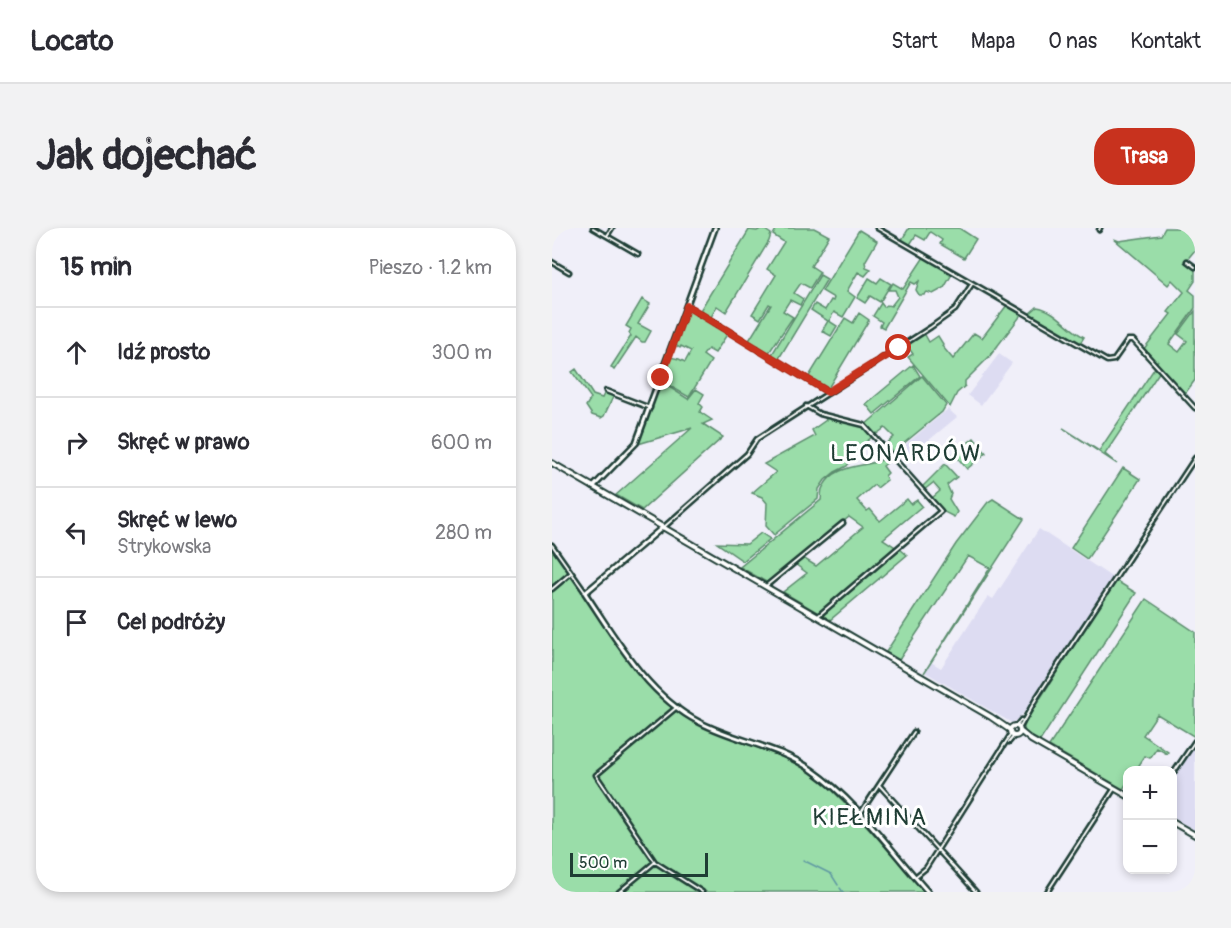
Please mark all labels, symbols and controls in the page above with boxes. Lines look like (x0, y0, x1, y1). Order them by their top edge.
text: Locato (30, 24, 114, 59)
text: Start (891, 28, 938, 55)
text: Mapa (971, 28, 1015, 55)
text: O nas (1048, 28, 1097, 55)
text: Kontakt (1130, 28, 1201, 55)
button: Trasa (1094, 128, 1195, 185)
text: Jak dojechać (36, 130, 257, 182)
text: 15 min (60, 251, 132, 283)
text: Pieszo · 1.2 km (368, 255, 492, 280)
route start (885, 334, 911, 360)
icon: ahead (60, 336, 93, 369)
text: Idź prosto (117, 338, 210, 366)
text: 300 m (431, 340, 492, 365)
route end (647, 364, 673, 390)
icon: right (60, 426, 93, 459)
text: Skręć w prawo (117, 428, 250, 456)
text: 600 m (431, 430, 492, 455)
district label: LEONARDÓW (830, 438, 982, 468)
text: Skręć w lewo (117, 506, 237, 534)
icon: left (60, 516, 93, 549)
text: 280 m (435, 520, 492, 545)
text: Strykowska (117, 534, 211, 559)
icon: arrive (60, 606, 93, 639)
text: Cel podróży (117, 608, 225, 636)
map controls (1123, 766, 1177, 874)
button: + (1123, 766, 1177, 820)
district label: KIEŁMINA (812, 803, 928, 832)
button: − (1123, 820, 1177, 874)
scale bar (570, 850, 708, 878)
text: 500 m (579, 853, 627, 873)

